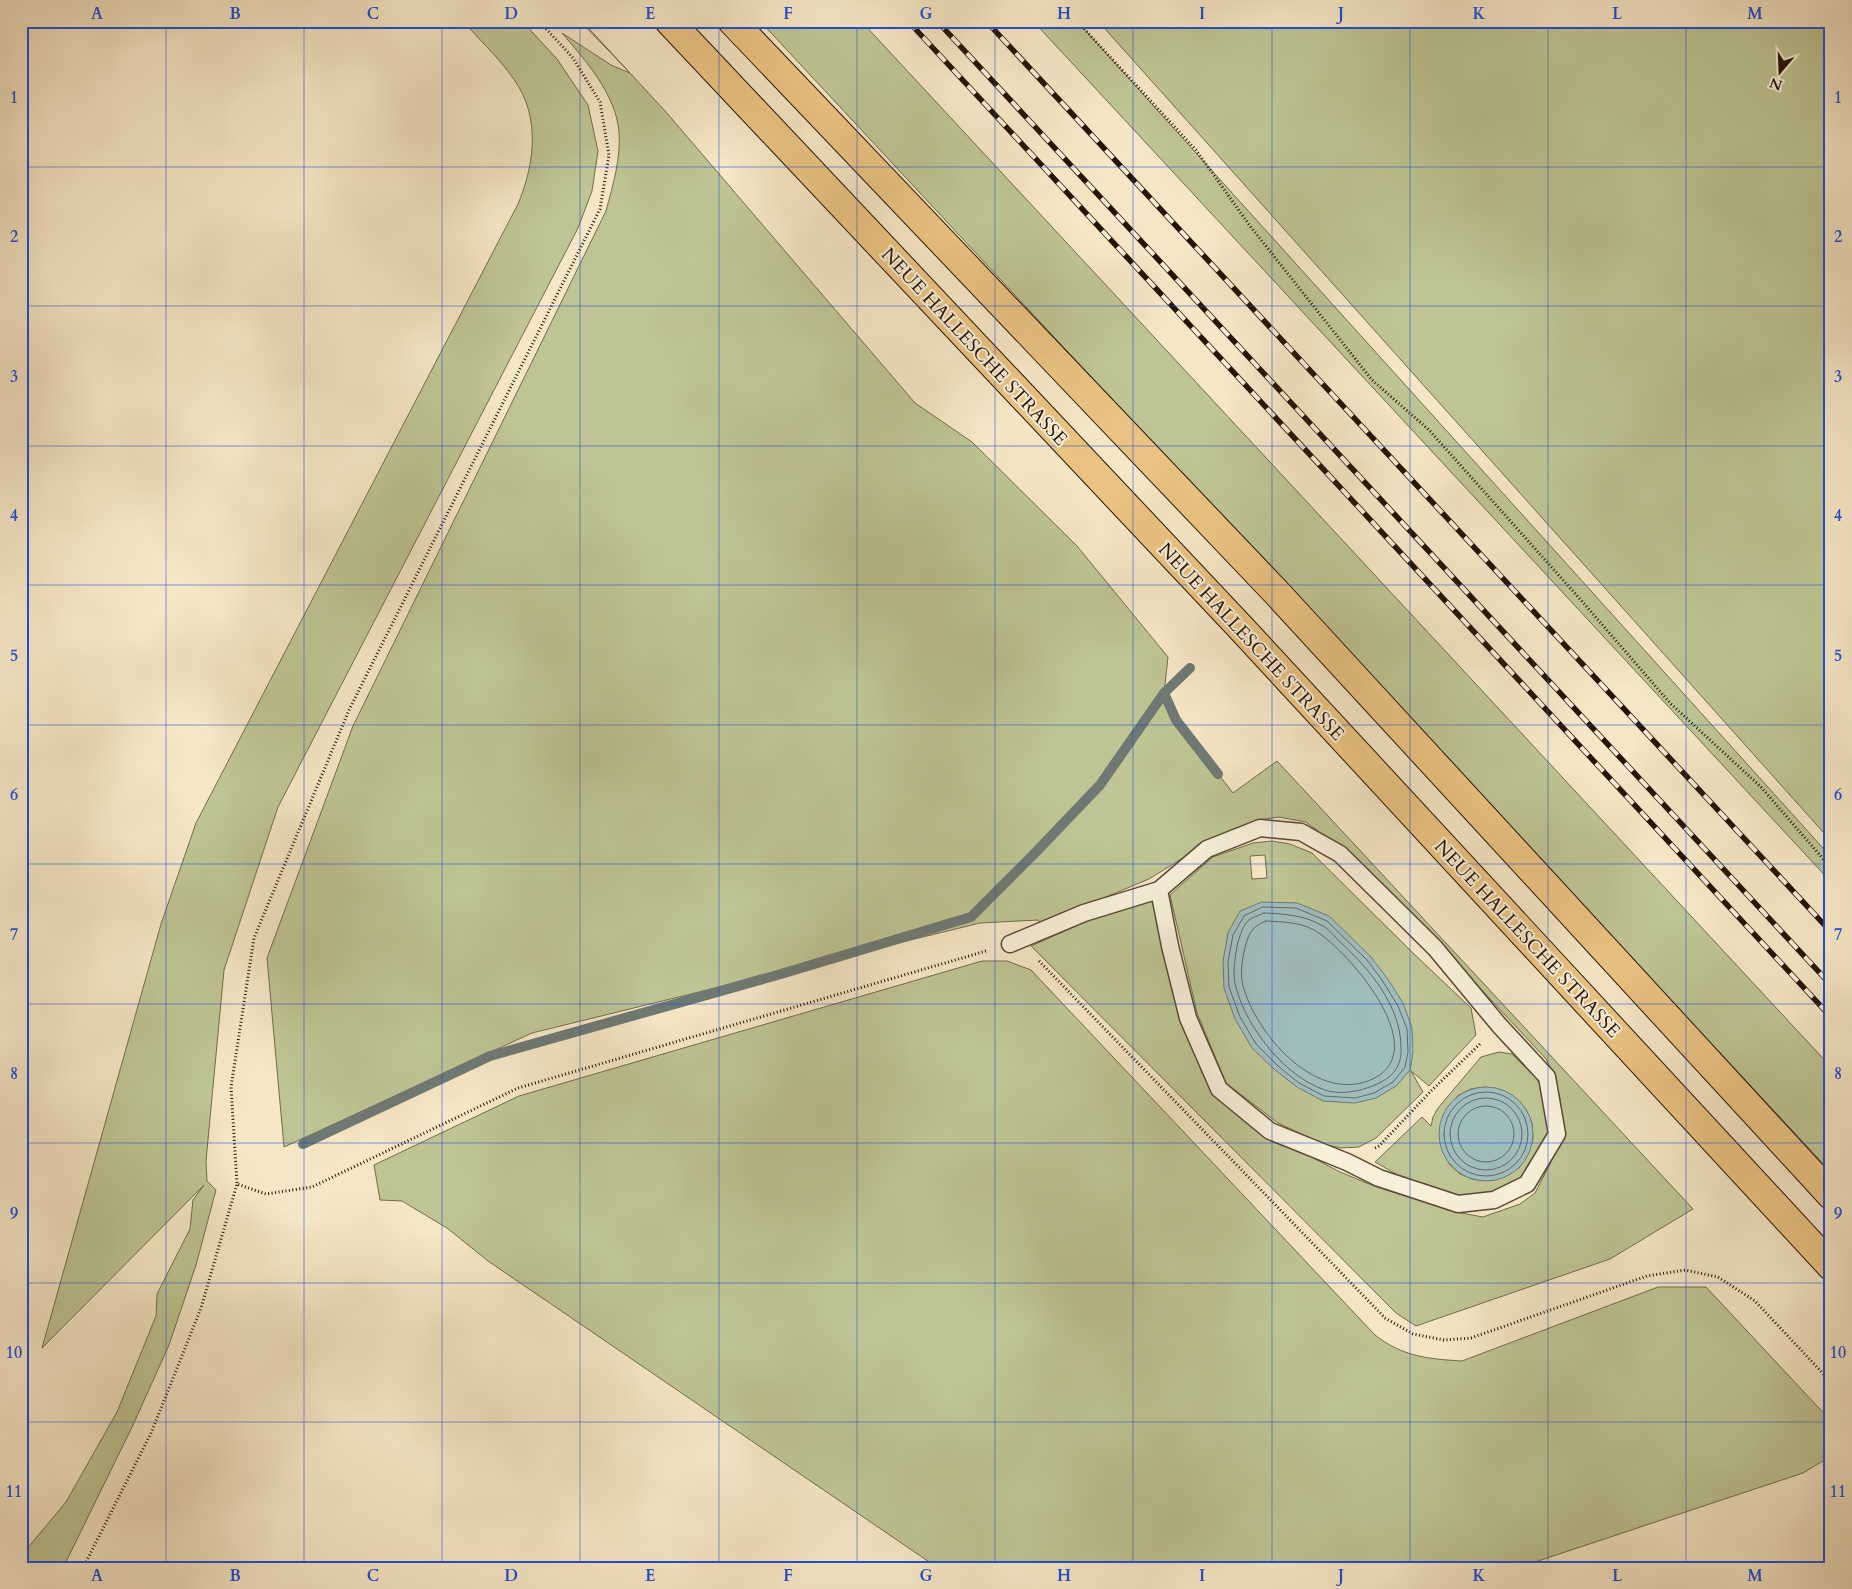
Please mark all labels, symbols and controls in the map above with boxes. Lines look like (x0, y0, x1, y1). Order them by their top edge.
text: A (91, 3, 103, 25)
text: B (229, 3, 241, 25)
text: C (367, 3, 379, 25)
text: D (504, 3, 518, 25)
text: E (645, 3, 655, 25)
text: F (783, 3, 793, 25)
text: G (919, 3, 933, 25)
text: H (1057, 3, 1071, 25)
text: I (1199, 3, 1205, 25)
text: J (1336, 3, 1344, 25)
text: K (1473, 3, 1486, 25)
text: L (1612, 3, 1623, 25)
text: M (1747, 3, 1763, 25)
north arrow (1754, 48, 1804, 98)
text: N (1767, 73, 1785, 95)
text: 1 (10, 87, 18, 109)
text: 1 (1834, 87, 1842, 109)
text: 2 (10, 226, 18, 248)
text: 2 (1834, 226, 1842, 248)
street label: NEUE HALLESCHE STRASSE (875, 242, 1073, 451)
text: 3 (10, 366, 18, 388)
text: 3 (1834, 366, 1842, 388)
text: 4 (10, 505, 18, 527)
text: 4 (1834, 505, 1842, 527)
street label: NEUE HALLESCHE STRASSE (1152, 537, 1350, 746)
text: 5 (10, 645, 18, 667)
text: 5 (1834, 645, 1842, 667)
text: 6 (10, 784, 18, 806)
text: 6 (1834, 784, 1842, 806)
street label: NEUE HALLESCHE STRASSE (1428, 834, 1626, 1043)
text: 7 (10, 924, 18, 946)
text: 7 (1834, 924, 1842, 946)
text: 8 (10, 1063, 18, 1085)
text: 8 (1834, 1063, 1842, 1085)
text: 9 (10, 1203, 18, 1225)
text: 9 (1834, 1203, 1842, 1225)
text: 10 (6, 1342, 22, 1364)
text: 10 (1830, 1342, 1846, 1364)
text: 11 (6, 1481, 22, 1503)
text: 11 (1830, 1481, 1846, 1503)
text: A (91, 1565, 103, 1587)
text: B (229, 1565, 241, 1587)
text: C (367, 1565, 379, 1587)
text: D (504, 1565, 518, 1587)
text: E (645, 1565, 655, 1587)
text: F (783, 1565, 793, 1587)
text: G (919, 1565, 933, 1587)
text: H (1057, 1565, 1071, 1587)
text: I (1199, 1565, 1205, 1587)
text: J (1336, 1565, 1344, 1587)
text: K (1473, 1565, 1486, 1587)
text: L (1612, 1565, 1623, 1587)
text: M (1747, 1565, 1763, 1587)

